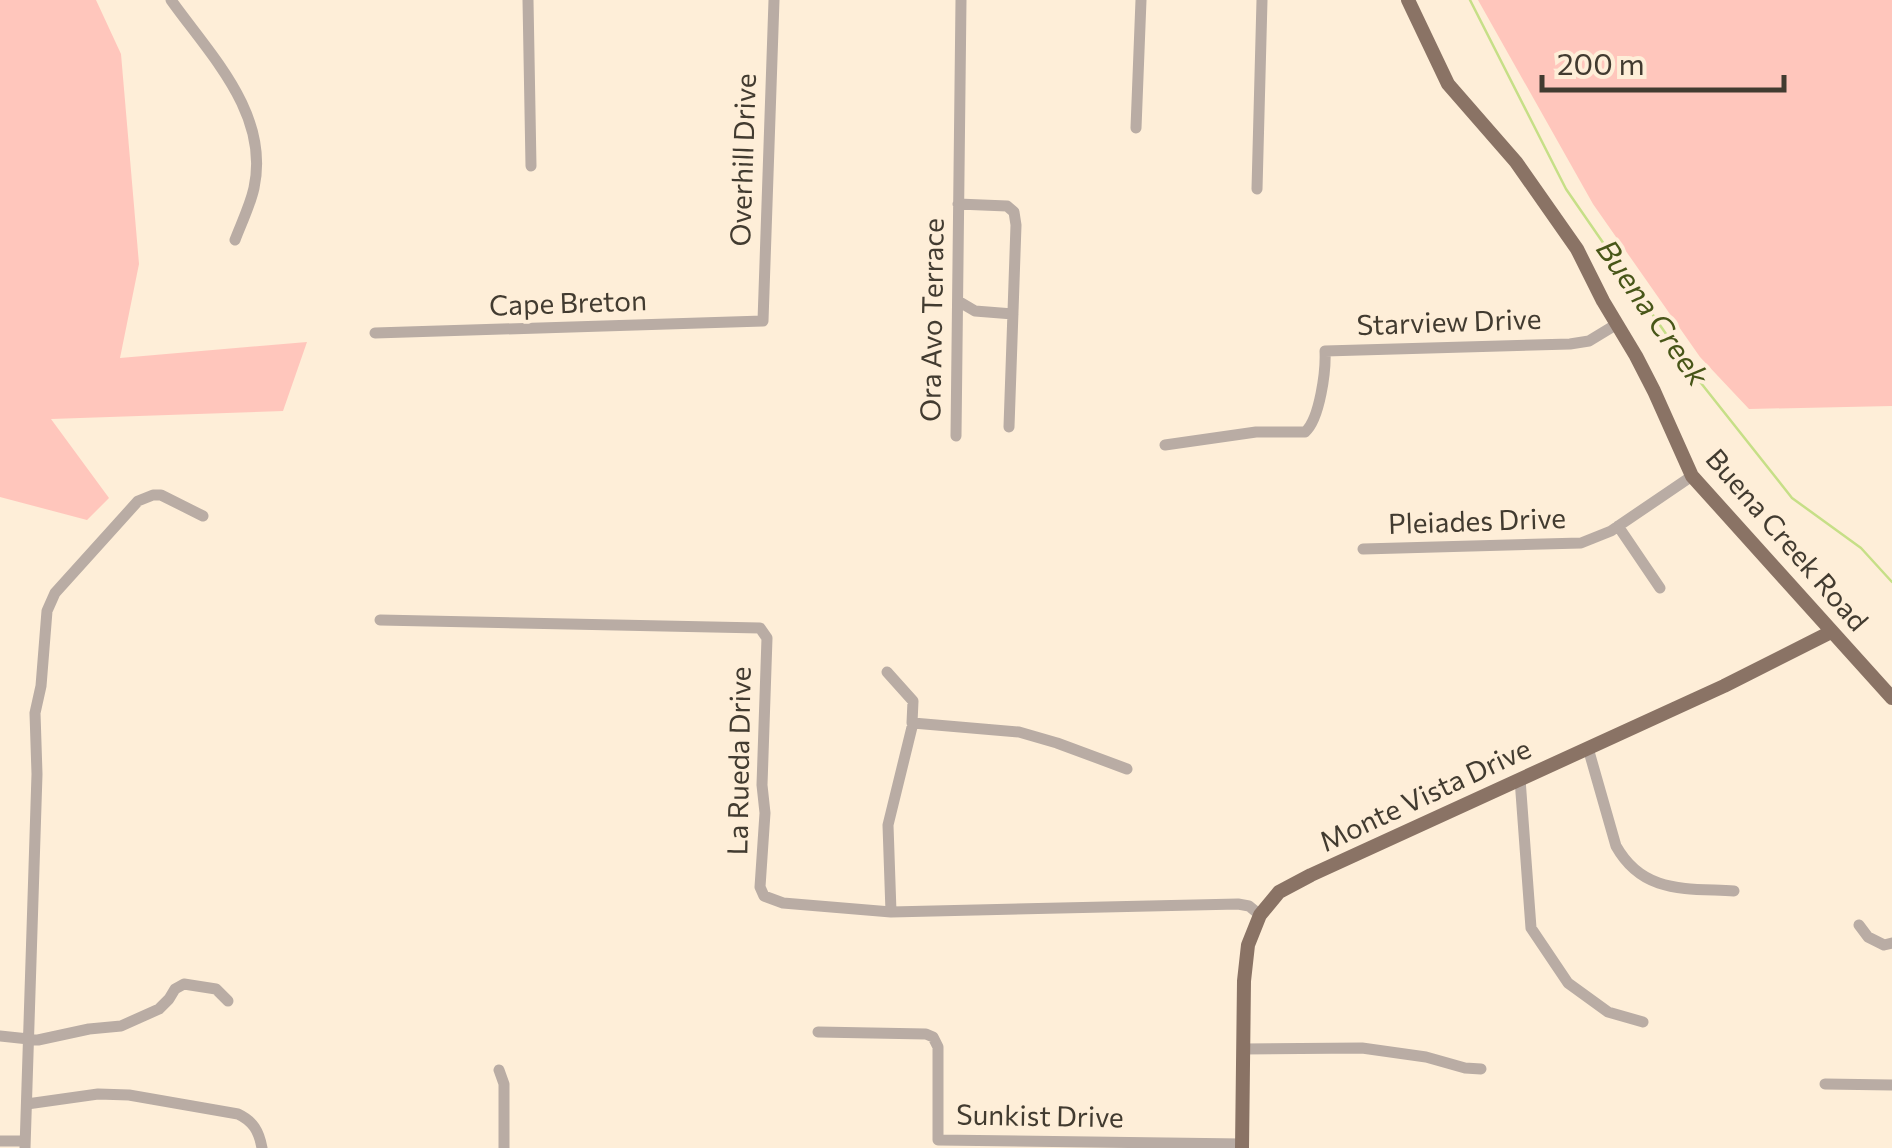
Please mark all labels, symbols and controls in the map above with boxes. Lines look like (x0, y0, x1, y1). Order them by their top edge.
scale bar (1542, 30, 1784, 92)
text: 200 m (1557, 44, 1645, 81)
street label: Overhill Drive (722, 73, 762, 247)
street label: Ora Avo Terrace (912, 218, 950, 422)
water label: Buena Creek (1590, 231, 1719, 393)
street label: Cape Breton (488, 282, 647, 322)
street label: Starview Drive (1356, 301, 1542, 341)
street label: Buena Creek Road (1700, 441, 1876, 637)
street label: Pleiades Drive (1387, 500, 1566, 540)
street label: La Rueda Drive (719, 666, 757, 856)
street label: Monte Vista Drive (1314, 730, 1536, 858)
street label: Sunkist Drive (956, 1097, 1124, 1133)

